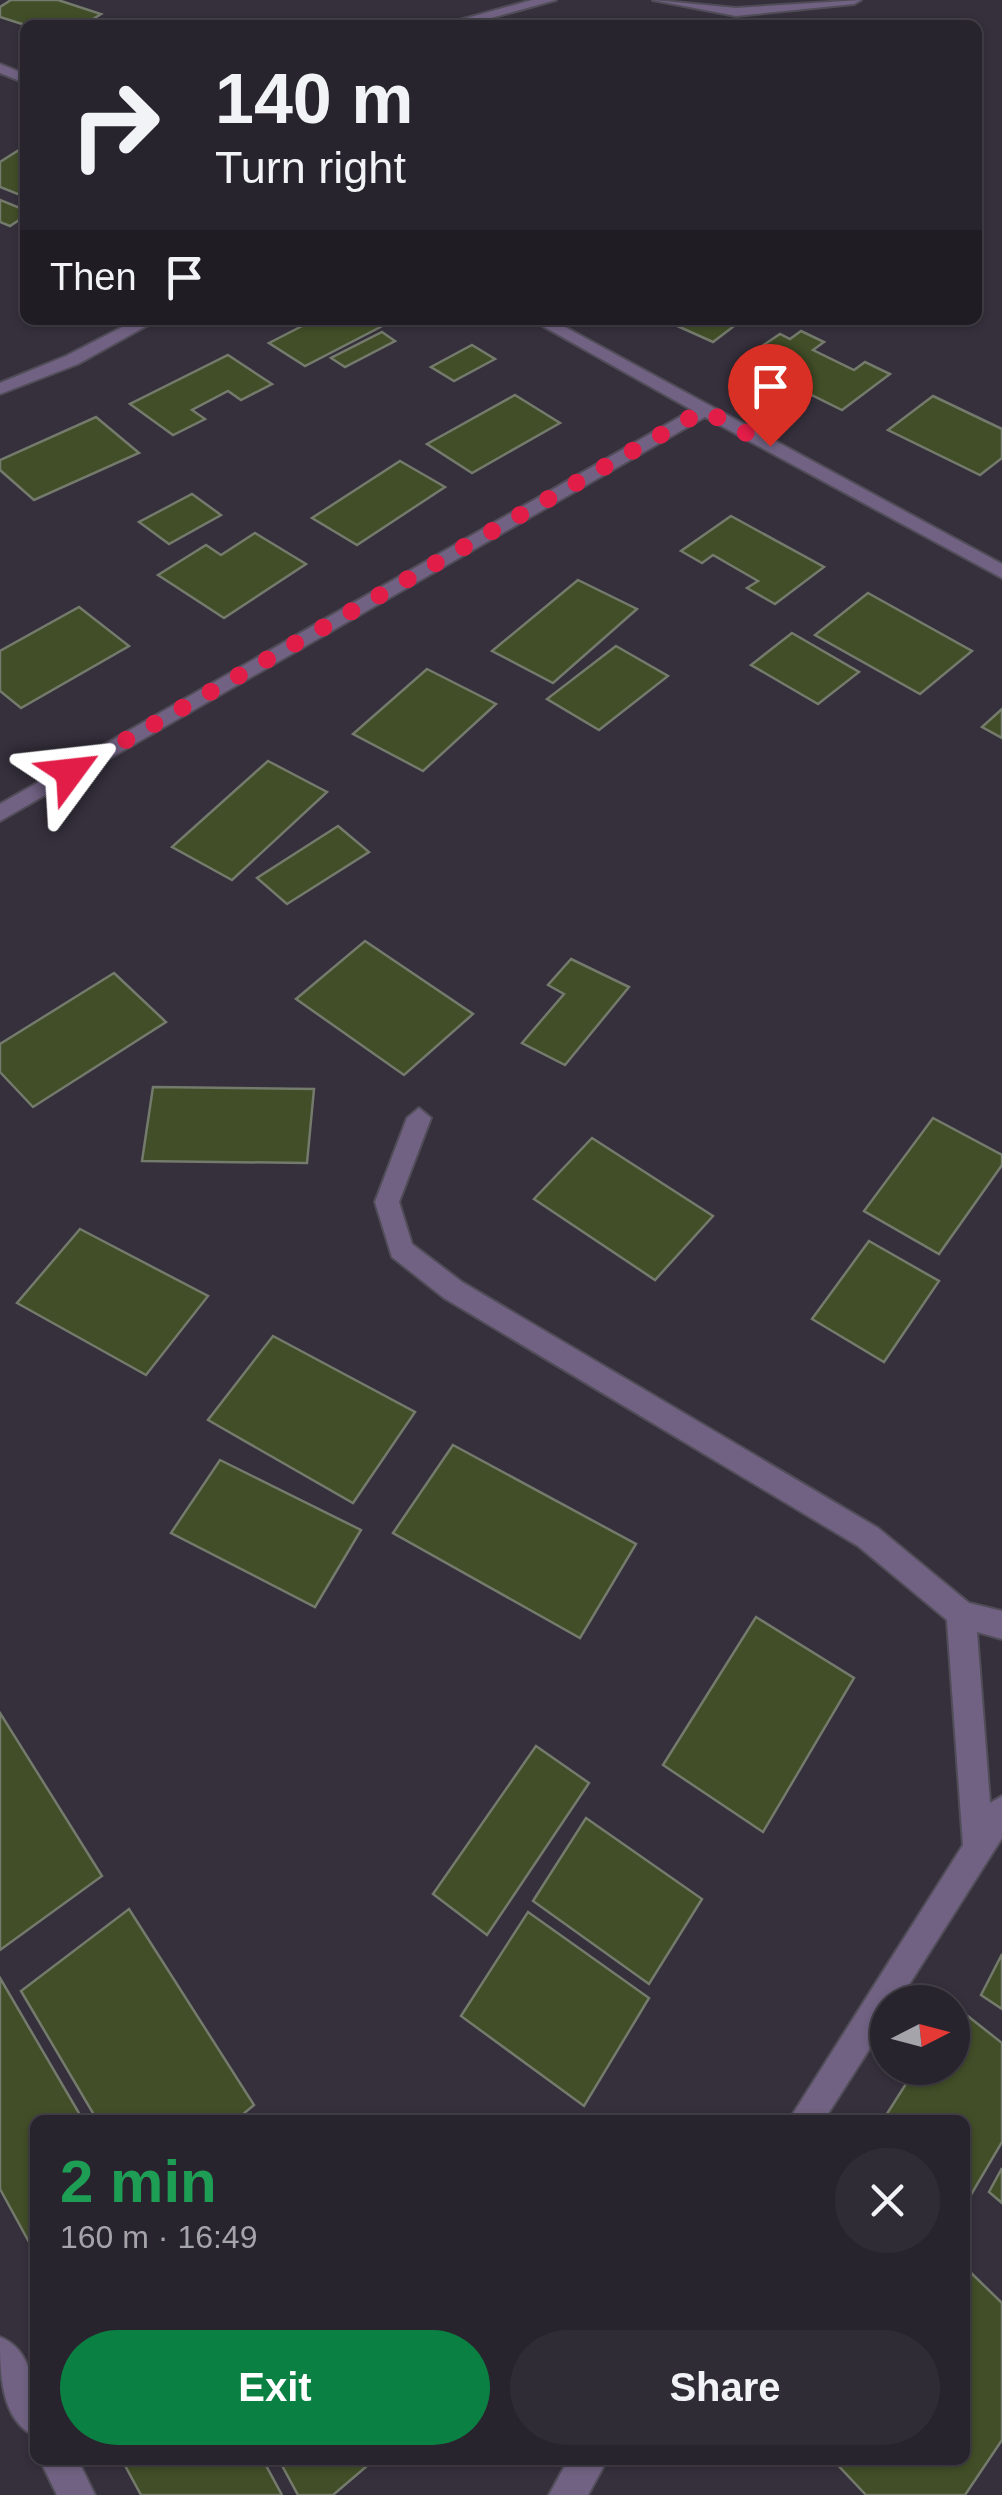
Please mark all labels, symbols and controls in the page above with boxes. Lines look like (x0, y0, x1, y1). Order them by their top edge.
icon: right (50, 60, 180, 190)
text: 140 m (215, 60, 413, 138)
text: Turn right (215, 142, 406, 193)
icon: arrive (157, 250, 212, 305)
text: Then (50, 256, 137, 298)
pin (728, 344, 813, 447)
icon: arrive (743, 359, 798, 414)
position arrow (18, 720, 122, 824)
north arrow (870, 1985, 970, 2085)
map controls (870, 1985, 970, 2085)
text: 2 min (60, 2148, 217, 2215)
button: close (835, 2148, 940, 2253)
text: 160 m · 16:49 (60, 2219, 257, 2255)
button: Exit (60, 2330, 490, 2445)
button: Share (510, 2330, 940, 2445)

